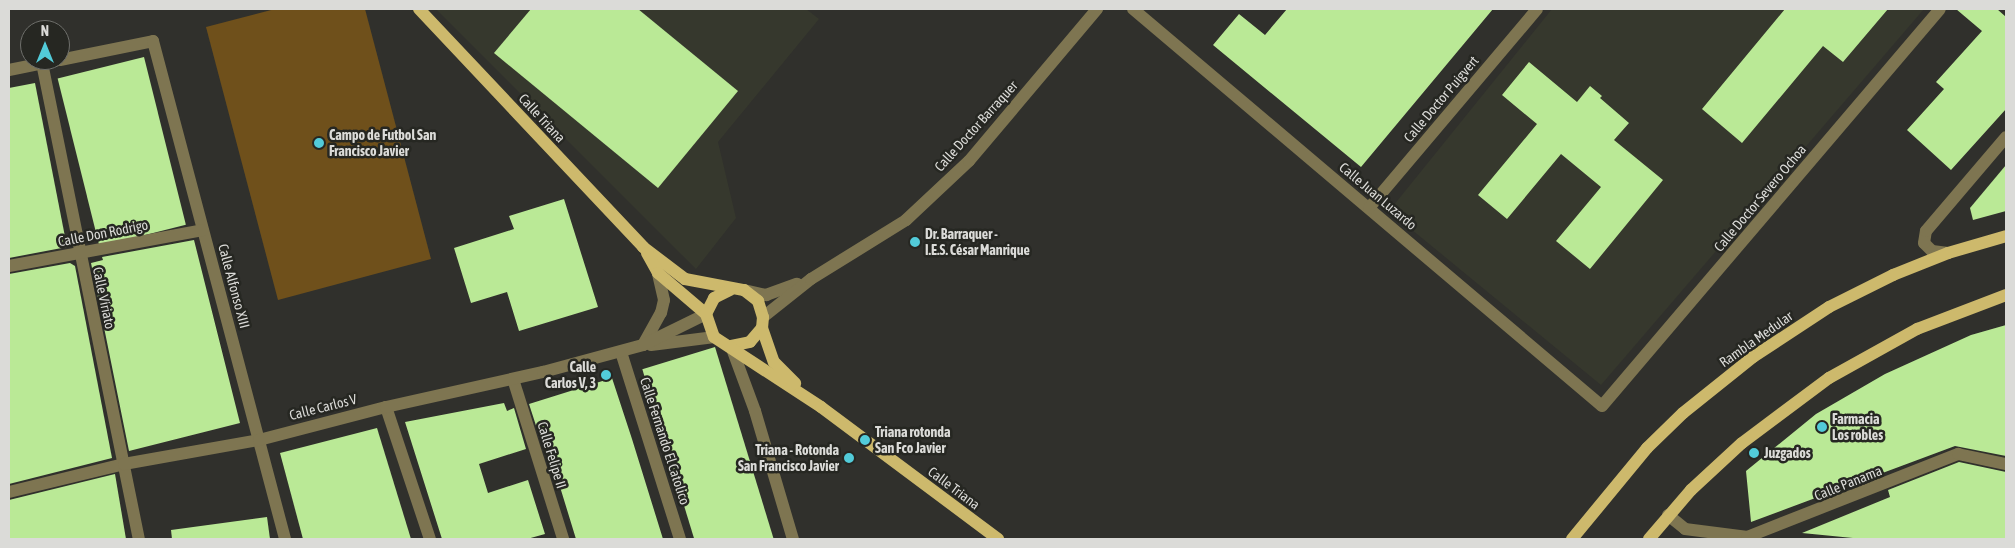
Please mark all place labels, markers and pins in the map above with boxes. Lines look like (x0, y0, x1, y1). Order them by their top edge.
place label: Campo de Futbol San Francisco Javier (329, 127, 436, 160)
marker: Campo de Futbol San Francisco Javier (313, 137, 325, 149)
place label: Dr. Barraquer - I.E.S. César Manrique (925, 226, 1030, 258)
marker: Dr. Barraquer - I.E.S. César Manrique (909, 236, 921, 248)
place label: Calle Carlos V, 3 (545, 359, 596, 392)
marker: Calle Carlos V, 3 (600, 369, 612, 381)
place label: Farmacia Los robles (1832, 411, 1883, 444)
marker: Farmacia Los robles (1816, 421, 1828, 433)
place label: Triana rotonda San Fco Javier (875, 424, 951, 457)
marker: Triana rotonda San Fco Javier (859, 434, 871, 446)
place label: Triana - Rotonda San Francisco Javier (738, 442, 839, 474)
place label: Juzgados (1764, 445, 1811, 461)
marker: Juzgados (1748, 447, 1760, 459)
marker: Triana - Rotonda San Francisco Javier (843, 452, 855, 464)

